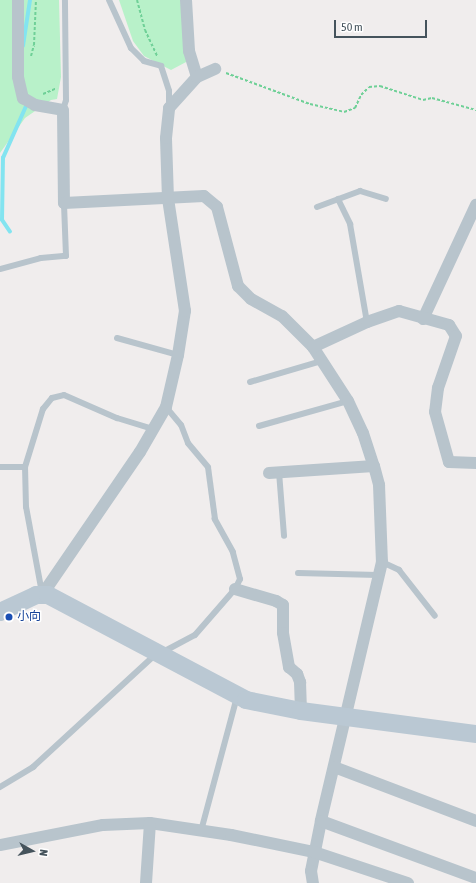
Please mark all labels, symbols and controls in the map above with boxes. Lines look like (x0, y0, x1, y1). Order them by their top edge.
scale bar (336, 12, 429, 38)
text: 50 m (341, 20, 363, 34)
place label: 小向 (17, 610, 41, 624)
marker: 小向 (4, 612, 14, 622)
north arrow (12, 831, 52, 871)
text: N (37, 849, 50, 857)

